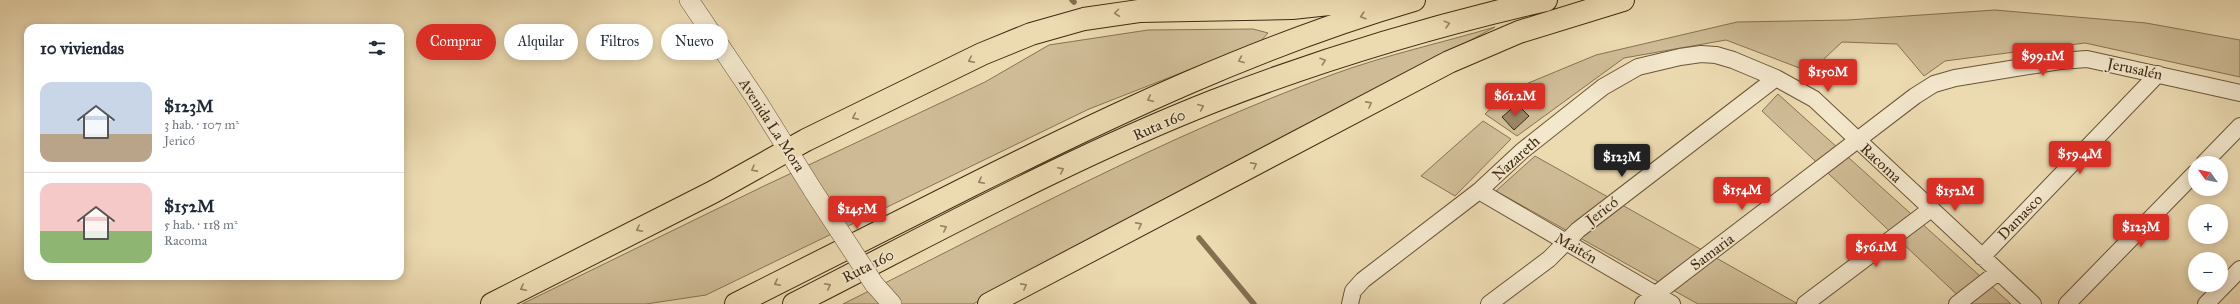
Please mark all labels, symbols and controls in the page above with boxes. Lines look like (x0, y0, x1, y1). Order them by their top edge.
one-way arrow (1114, 8, 1120, 17)
one-way arrow (1360, 11, 1367, 19)
one-way arrow (1444, 20, 1451, 29)
chip: Comprar (416, 24, 496, 60)
chip: Alquilar (504, 24, 578, 60)
chip: Filtros (586, 24, 653, 60)
chip: Nuevo (661, 24, 728, 60)
icon: filters (366, 37, 388, 59)
text: 10 viviendas (40, 38, 124, 59)
pin: $99.1M (2010, 43, 2076, 77)
text: $99.1M (2021, 48, 2065, 64)
street label: Jerusalén (2104, 54, 2164, 85)
one-way arrow (968, 55, 975, 63)
one-way arrow (1237, 55, 1244, 63)
one-way arrow (1319, 58, 1326, 66)
pin: $150M (1800, 59, 1856, 93)
text: $150M (1808, 64, 1848, 80)
street label: Avenida La Mora (735, 74, 809, 176)
pin: $61.2M (1482, 83, 1548, 117)
text: $61.2M (1494, 88, 1536, 104)
one-way arrow (1147, 94, 1155, 102)
text: $123M (164, 96, 214, 117)
icon: home (72, 98, 120, 146)
one-way arrow (1365, 101, 1372, 109)
one-way arrow (1197, 104, 1205, 112)
street label: Ruta 160 (1130, 105, 1188, 145)
one-way arrow (851, 113, 858, 121)
text: 3 hab. · 107 m² (164, 117, 239, 133)
street label: Nazareth (1489, 132, 1544, 184)
text: Jericó (164, 133, 195, 149)
street label: Racoma (1857, 139, 1906, 187)
pin: $59.4M (2047, 141, 2113, 175)
pin: $123M (1594, 144, 1650, 178)
text: $59.4M (2058, 146, 2102, 162)
text: $123M (1603, 149, 1641, 165)
north arrow (2188, 156, 2228, 196)
map controls (2188, 156, 2228, 292)
one-way arrow (1250, 162, 1257, 170)
one-way arrow (751, 164, 758, 171)
one-way arrow (1057, 167, 1064, 175)
one-way arrow (978, 176, 985, 184)
pin: $154M (1714, 177, 1770, 211)
pin: $152M (1927, 178, 1983, 212)
text: $154M (1722, 182, 1762, 198)
text: $152M (1936, 183, 1974, 199)
street label: Damasco (1994, 190, 2046, 244)
street label: Jericó (1581, 193, 1623, 231)
text: $152M (164, 196, 215, 217)
pin: $145M (829, 196, 885, 230)
icon: home (72, 199, 120, 247)
text: $145M (837, 201, 877, 217)
button: + (2188, 204, 2228, 244)
pin: $123M (2113, 214, 2169, 248)
text: 5 hab. · 118 m² (164, 217, 238, 233)
text: $123M (2122, 219, 2160, 235)
one-way arrow (1135, 222, 1142, 230)
one-way arrow (635, 224, 643, 232)
one-way arrow (940, 225, 948, 232)
street label: Maitén (1552, 229, 1600, 267)
street label: Samaria (1687, 229, 1738, 274)
text: Racoma (164, 233, 207, 249)
pin: $56.1M (1843, 234, 1909, 268)
text: $56.1M (1855, 239, 1897, 255)
street label: Ruta 160 (839, 245, 897, 287)
button: − (2188, 252, 2228, 292)
one-way arrow (774, 278, 782, 286)
one-way arrow (519, 283, 527, 290)
one-way arrow (1020, 283, 1027, 291)
one-way arrow (824, 284, 832, 291)

